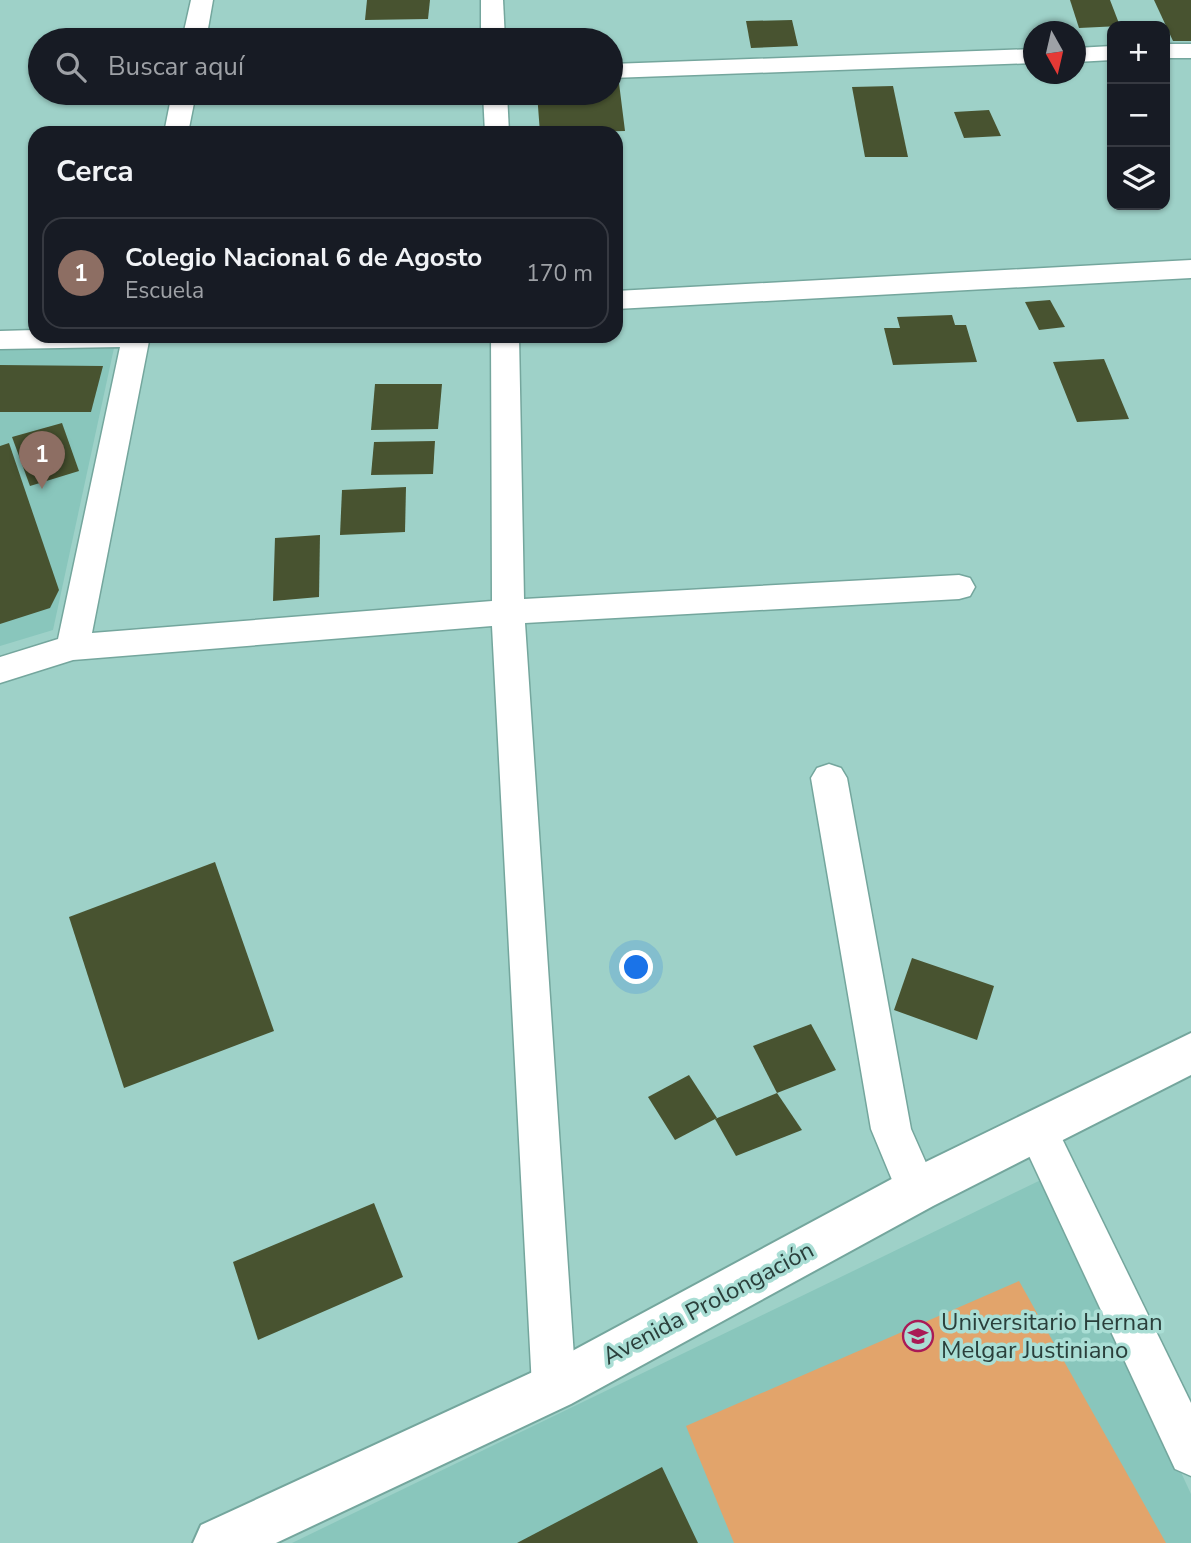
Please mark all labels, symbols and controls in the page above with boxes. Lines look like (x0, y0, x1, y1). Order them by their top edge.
north arrow (1023, 21, 1086, 84)
map controls (1107, 21, 1170, 210)
button: + (1107, 21, 1170, 84)
search box (28, 28, 623, 105)
icon: search (52, 48, 90, 86)
text: Buscar aquí (108, 49, 244, 84)
button: − (1107, 84, 1170, 147)
button: layers (1107, 147, 1170, 210)
text: Cerca (56, 151, 134, 192)
text: Colegio Nacional 6 de Agosto (125, 240, 482, 275)
text: 1 (74, 258, 88, 289)
text: 170 m (526, 258, 593, 289)
text: Escuela (125, 275, 204, 306)
pin: 1 (19, 431, 65, 489)
your location (619, 950, 653, 984)
street label: Avenida Prolongación (597, 1234, 819, 1372)
place label: Universitario Hernan Melgar Justiniano (941, 1306, 1163, 1366)
school or university icon: Universitario Hernan Melgar Justiniano (901, 1319, 935, 1353)

